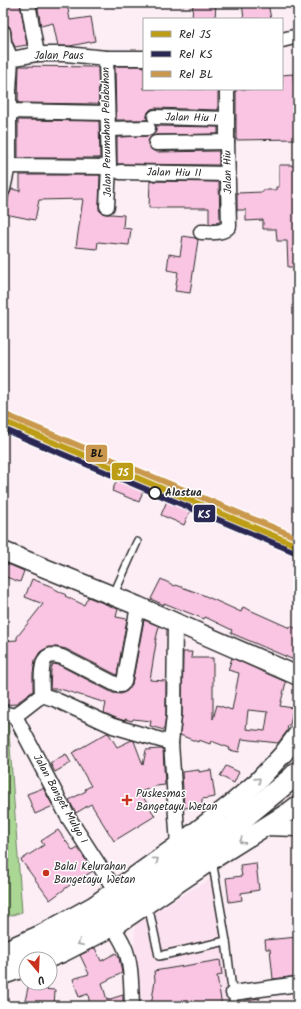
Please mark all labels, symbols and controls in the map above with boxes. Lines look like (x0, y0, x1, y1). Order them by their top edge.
legend (143, 18, 283, 90)
text: Rel JS (179, 25, 212, 44)
text: Rel KS (179, 45, 213, 64)
street label: Jalan Paus (34, 47, 84, 65)
text: Rel BL (179, 65, 213, 84)
street label: Jalan Perumahan Pelabuhan (97, 67, 117, 197)
street label: Jalan Hiu I (165, 109, 217, 127)
street label: Jalan Hiu (219, 149, 237, 194)
street label: Jalan Hiu II (146, 164, 202, 182)
line badge: BL (85, 444, 108, 463)
text: BL (91, 445, 103, 463)
line badge: JS (111, 462, 134, 481)
text: JS (117, 464, 130, 482)
place label: Alastua (165, 484, 202, 502)
marker: Alastua (148, 486, 162, 500)
line badge: KS (193, 504, 216, 523)
text: KS (198, 506, 211, 524)
street label: Jalan Banget Mulyo I (28, 751, 92, 847)
one-way arrow (254, 778, 261, 785)
place label: Puskesmas Bangetayu Wetan (136, 785, 217, 816)
marker: Puskesmas Bangetayu Wetan (121, 794, 133, 806)
one-way arrow (239, 837, 246, 844)
place label: Balai Kelurahan Bangetayu Wetan (54, 858, 135, 889)
one-way arrow (152, 858, 159, 865)
marker: Balai Kelurahan Bangetayu Wetan (41, 868, 51, 878)
one-way arrow (77, 939, 84, 946)
north arrow (18, 951, 58, 991)
text: U (34, 970, 47, 989)

